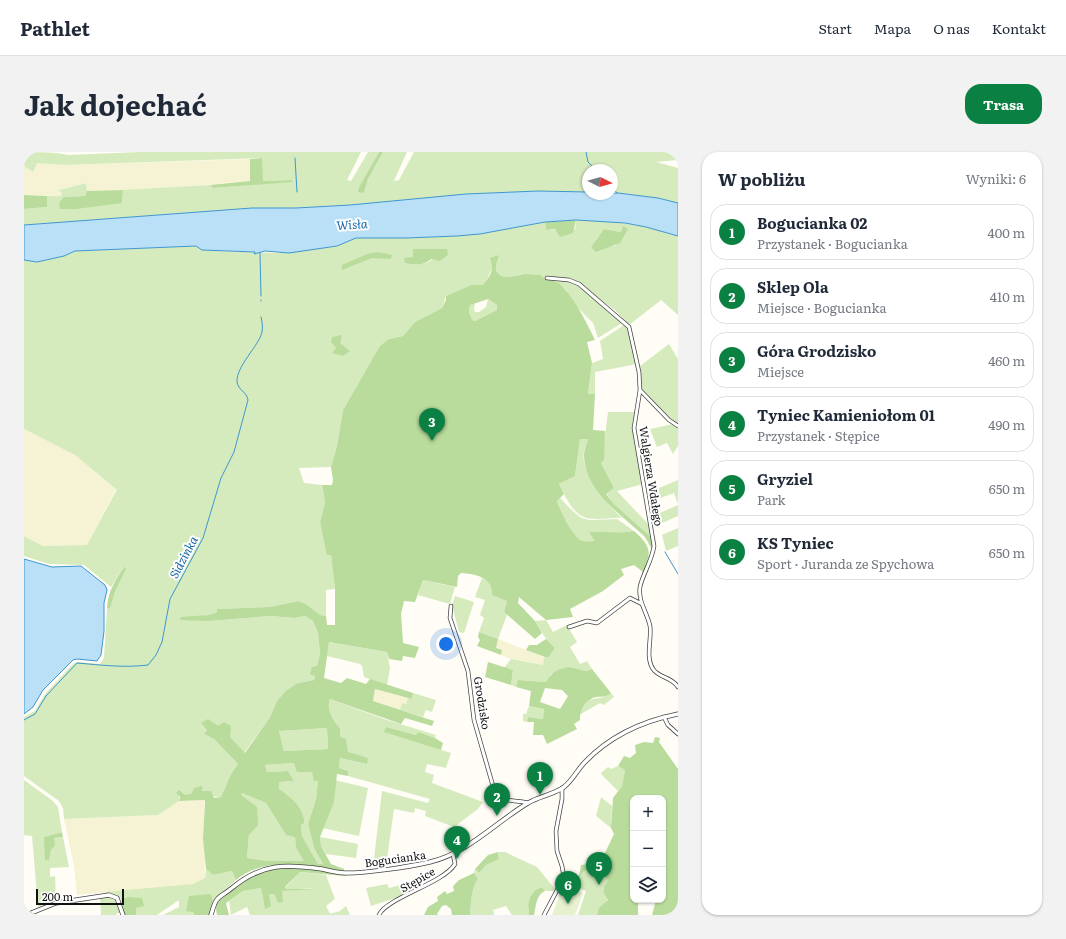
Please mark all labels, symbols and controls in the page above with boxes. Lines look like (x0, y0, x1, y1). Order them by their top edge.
text: Pathlet (20, 14, 90, 42)
text: Start (818, 18, 852, 38)
text: Mapa (874, 18, 911, 38)
text: O nas (933, 18, 970, 38)
text: Kontakt (992, 18, 1046, 38)
text: Jak dojechać (24, 83, 207, 125)
button: Trasa (965, 84, 1042, 124)
north arrow (582, 164, 618, 200)
text: W pobliżu (718, 166, 806, 191)
text: Wyniki: 6 (966, 169, 1026, 188)
text: Bogucianka 02 (757, 211, 867, 234)
water label: Wisła (336, 214, 368, 234)
text: 1 (729, 223, 735, 242)
text: 400 m (988, 223, 1025, 242)
text: Przystanek · Bogucianka (757, 234, 908, 253)
text: Sklep Ola (757, 275, 829, 298)
text: 2 (729, 287, 735, 306)
text: 410 m (990, 287, 1025, 306)
text: Miejsce · Bogucianka (757, 298, 887, 317)
text: Góra Grodzisko (757, 339, 876, 362)
text: 3 (728, 351, 736, 370)
text: 460 m (988, 351, 1025, 370)
text: Miejsce (757, 362, 804, 381)
text: Tyniec Kamieniołom 01 (757, 403, 935, 426)
pin: 3 (419, 408, 445, 441)
text: 4 (728, 415, 736, 434)
text: 490 m (988, 415, 1025, 434)
street label: Walgierza Wdałego (636, 425, 668, 527)
text: Przystanek · Stępice (757, 426, 880, 445)
text: Gryziel (757, 467, 813, 490)
text: 5 (728, 479, 736, 498)
text: 650 m (989, 479, 1025, 498)
text: Park (757, 490, 786, 509)
text: KS Tyniec (757, 531, 834, 554)
water label: Sidzinka (164, 532, 202, 581)
text: 6 (728, 543, 736, 562)
text: 650 m (989, 543, 1025, 562)
text: Sport · Juranda ze Spychowa (757, 554, 934, 573)
your location (436, 634, 456, 654)
street label: Grodzisko (471, 675, 495, 731)
pin: 1 (527, 762, 553, 795)
pin: 2 (484, 783, 510, 816)
map controls (630, 795, 666, 903)
button: + (630, 795, 666, 831)
pin: 4 (444, 826, 470, 859)
button: − (630, 831, 666, 867)
street label: Bogucianka (363, 846, 427, 870)
pin: 5 (586, 852, 612, 885)
street label: Stępice (397, 862, 438, 895)
button: layers (630, 867, 666, 903)
pin: 6 (555, 871, 581, 904)
scale bar (36, 887, 124, 906)
text: 200 m (42, 888, 73, 904)

